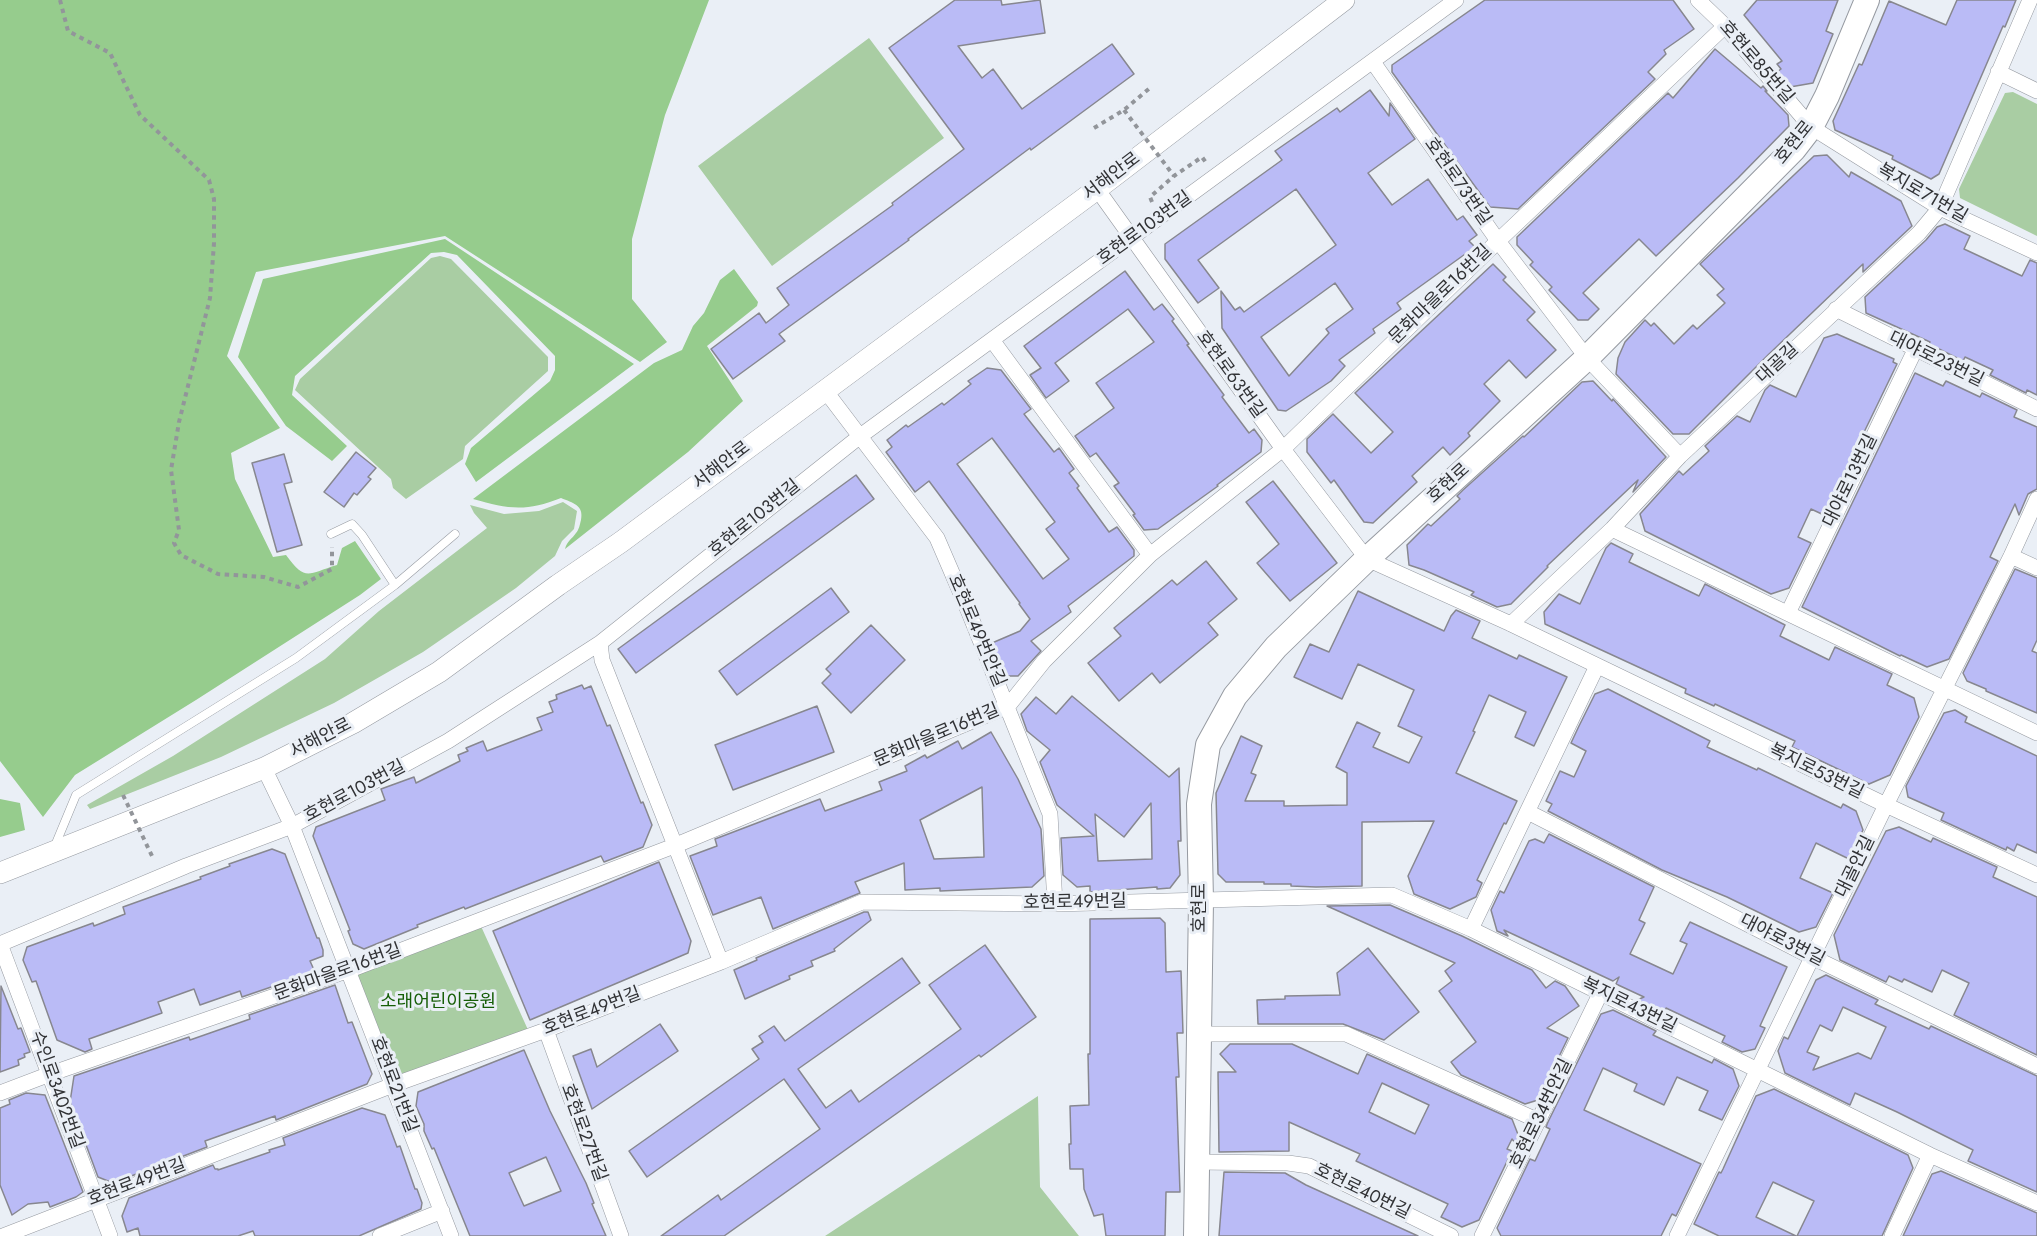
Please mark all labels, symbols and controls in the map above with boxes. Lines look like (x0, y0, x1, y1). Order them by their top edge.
street label: 호현로85번길 (1714, 17, 1798, 109)
street label: 호현로 (1771, 117, 1819, 169)
street label: 호현로73번길 (1419, 134, 1495, 230)
street label: 서해안로 (1079, 148, 1145, 206)
street label: 복지로71번길 (1873, 160, 1971, 228)
street label: 호현로103번길 (1094, 187, 1196, 271)
street label: 문화마을로16번길 (1385, 241, 1497, 349)
street label: 호현로63번길 (1191, 327, 1269, 423)
street label: 대야로23번길 (1885, 328, 1987, 392)
street label: 대골길 (1752, 339, 1804, 389)
street label: 대야로13번길 (1819, 431, 1883, 531)
street label: 서해안로 (689, 437, 755, 495)
street label: 호현로 (1423, 459, 1475, 509)
street label: 호현로103번길 (705, 476, 805, 562)
street label: 호현로49번안길 (943, 571, 1009, 691)
street label: 문화마을로16번길 (871, 700, 1003, 772)
street label: 서해안로 (287, 714, 355, 764)
street label: 복지로53번길 (1765, 740, 1867, 804)
street label: 호현로103번길 (301, 756, 409, 828)
street label: 대골안길 (1832, 832, 1880, 902)
street label: 호현로 (1190, 883, 1212, 933)
street label: 호현로49번길 (1023, 891, 1127, 915)
street label: 대야로3번길 (1736, 910, 1828, 972)
street label: 문화마을로16번길 (271, 940, 405, 1006)
street label: 복지로43번길 (1578, 974, 1680, 1038)
street label: 호현로49번길 (540, 983, 644, 1041)
park label: 소래어린이공원 (380, 992, 496, 1014)
street label: 수인로3402번길 (25, 1028, 87, 1152)
street label: 호현로21번길 (365, 1034, 421, 1136)
street label: 호현로34번안길 (1506, 1055, 1578, 1173)
street label: 호현로27번길 (555, 1081, 611, 1185)
street label: 호현로49번길 (85, 1154, 189, 1212)
street label: 호현로40번길 (1310, 1159, 1414, 1225)

